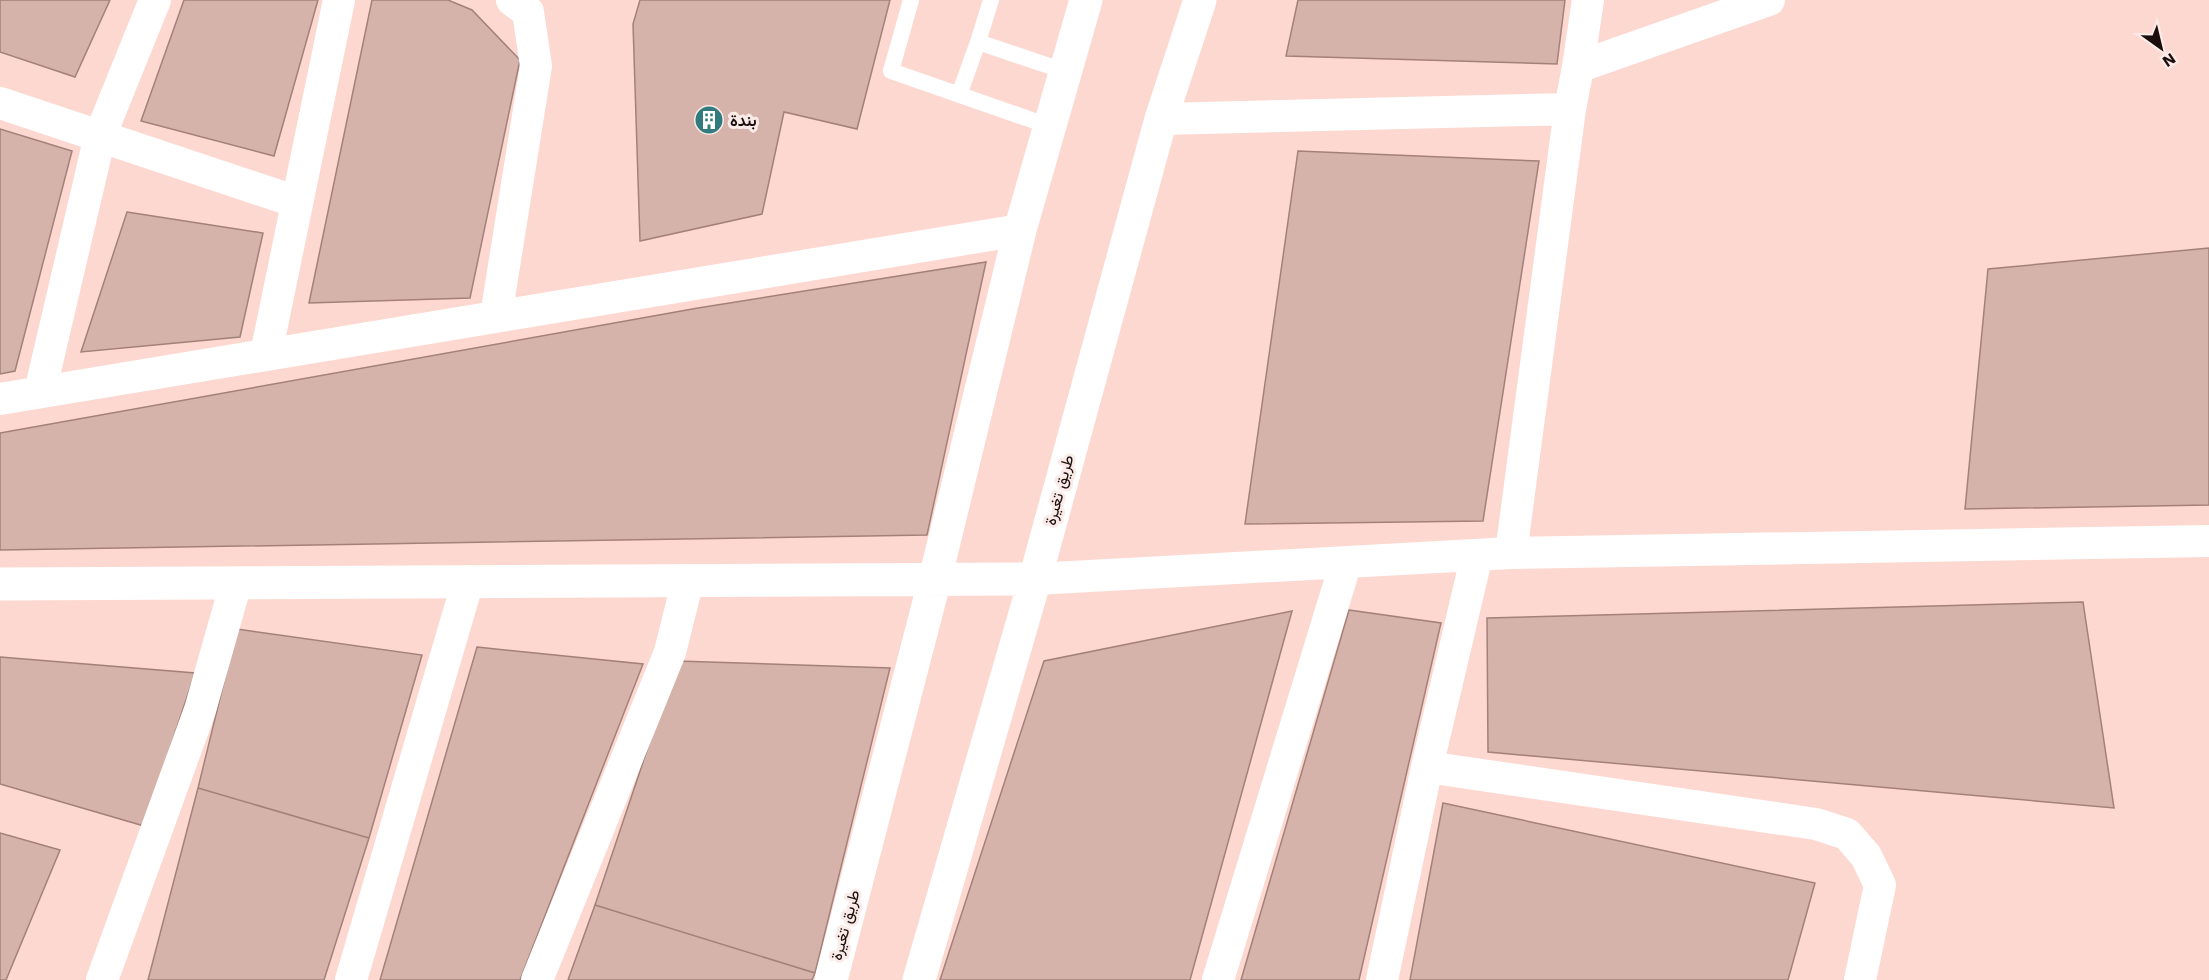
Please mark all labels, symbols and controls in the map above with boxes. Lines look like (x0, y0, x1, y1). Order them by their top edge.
north arrow (2131, 18, 2191, 78)
text: N (2159, 49, 2179, 71)
building icon: بندة (693, 104, 725, 136)
place label: بندة (730, 111, 757, 130)
street label: طريق تغيرة (1040, 453, 1078, 528)
street label: طريق تغيرة (826, 888, 864, 963)

